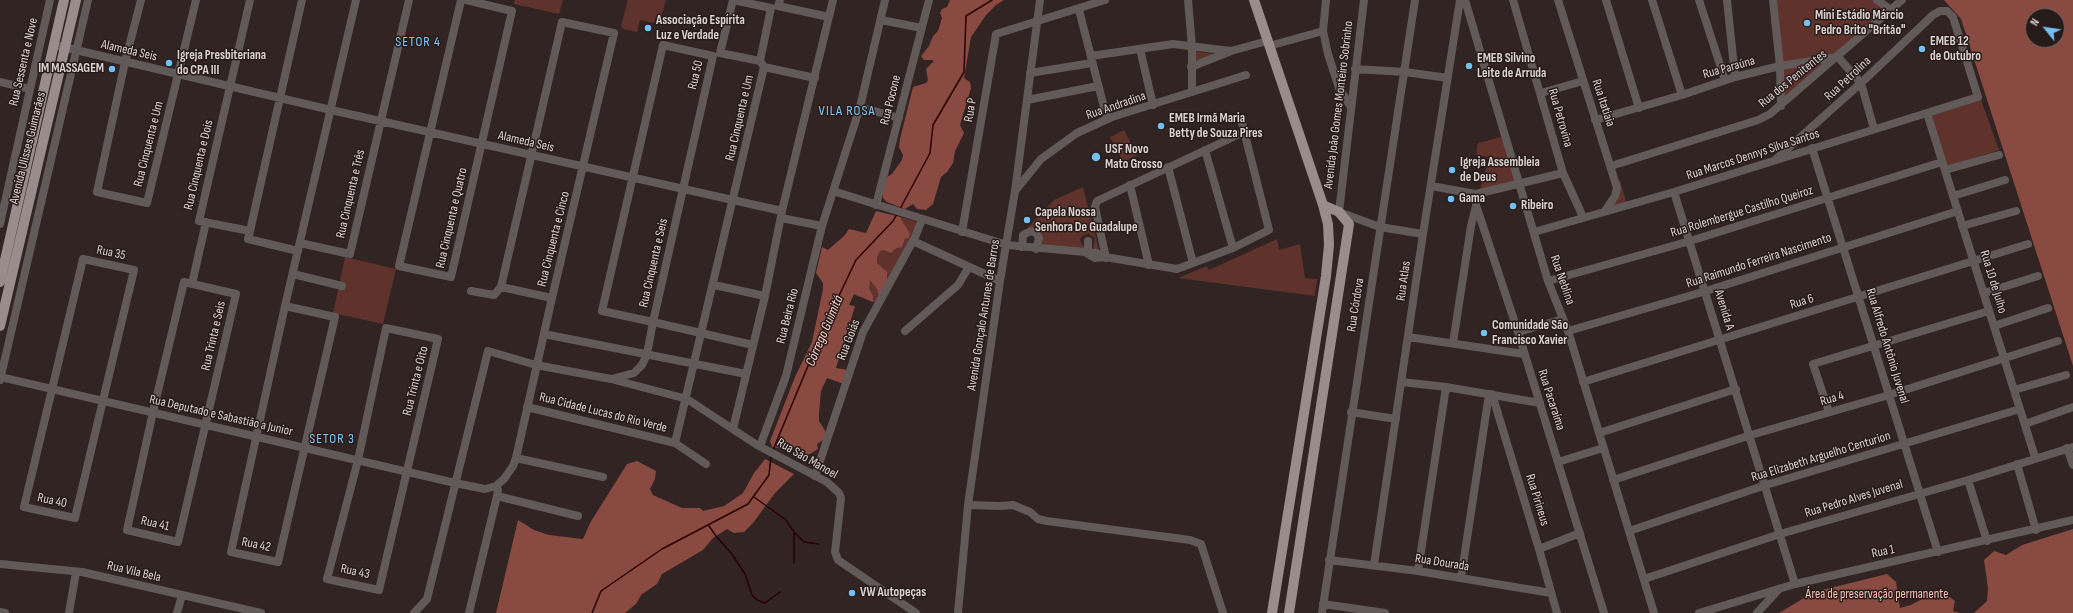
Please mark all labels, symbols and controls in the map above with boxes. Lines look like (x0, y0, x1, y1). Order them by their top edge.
place label: Mini Estádio Márcio Pedro Brito "Britão" (1815, 8, 1906, 39)
north arrow (2025, 8, 2065, 48)
place label: Associação Espírita Luz e Verdade (656, 13, 745, 44)
text: N (2028, 16, 2042, 28)
street label: Rua Sessenta e Nove (6, 17, 42, 107)
marker: Mini Estádio Márcio Pedro Brito "Britão" (1802, 18, 1812, 28)
street label: Avenida João Gomes Monteiro Sobrinho (1321, 20, 1357, 190)
marker: Associação Espírita Luz e Verdade (643, 23, 653, 33)
district label: SETOR 4 (395, 34, 441, 50)
place label: EMEB 12 de Outubro (1930, 34, 1981, 65)
street label: Alameda Seis (99, 37, 159, 65)
marker: EMEB 12 de Outubro (1917, 44, 1927, 54)
street label: Rua dos Penitentes (1756, 47, 1830, 111)
place label: Igreja Presbiteriana do CPA III (177, 48, 266, 79)
place label: EMEB Silvino Leite de Arruda (1477, 51, 1546, 82)
street label: Rua Paraúna (1701, 53, 1757, 83)
street label: Rua Petrolina (1822, 54, 1874, 104)
marker: Igreja Presbiteriana do CPA III (164, 58, 174, 68)
street label: Rua 50 (685, 59, 707, 91)
place label: IM MASSAGEM (38, 61, 104, 77)
marker: EMEB Silvino Leite de Arruda (1464, 61, 1474, 71)
marker: IM MASSAGEM (107, 64, 117, 74)
street label: Rua Cinquenta e Um (723, 74, 757, 162)
street label: Rua Pocone (877, 74, 905, 126)
street label: Rua Itatiaia (1588, 77, 1618, 129)
street label: Rua Petrovina (1544, 87, 1576, 149)
street label: Rua Andradina (1084, 88, 1148, 124)
street label: Avenida Ulisses Guimarães (7, 90, 49, 206)
street label: Rua P (961, 97, 981, 123)
street label: Rua Cinquenta e Um (131, 100, 167, 188)
district label: VILA ROSA (819, 103, 875, 119)
place label: EMEB Irmã Maria Betty de Souza Pires (1169, 111, 1263, 142)
street label: Rua Cinquenta e Dois (181, 119, 217, 211)
marker: EMEB Irmã Maria Betty de Souza Pires (1156, 121, 1166, 131)
street label: Rua Marcos Dennys Silva Santos (1685, 126, 1821, 184)
street label: Alameda Seis (496, 128, 556, 156)
place label: USF Novo Mato Grosso (1105, 142, 1162, 173)
street label: Rua Cinquenta e Três (333, 148, 369, 240)
marker: USF Novo Mato Grosso (1090, 151, 1102, 163)
place label: Igreja Assembleia de Deus (1460, 155, 1540, 186)
marker: Igreja Assembleia de Deus (1447, 165, 1457, 175)
street label: Rua Cinquenta e Quatro (433, 166, 471, 270)
street label: Rua Rolembergue Castilho Queiroz (1669, 183, 1815, 241)
street label: Rua Cinquenta e Cinco (535, 190, 573, 288)
place label: Gama (1459, 191, 1485, 207)
marker: Gama (1446, 194, 1456, 204)
place label: Ribeiro (1521, 198, 1553, 214)
marker: Ribeiro (1508, 201, 1518, 211)
place label: Capela Nossa Senhora De Guadalupe (1035, 205, 1137, 236)
marker: Capela Nossa Senhora De Guadalupe (1022, 215, 1032, 225)
street label: Rua Cinquenta e Seis (636, 217, 672, 309)
street label: Rua Raimundo Ferreira Nascimento (1684, 230, 1834, 292)
street label: Avenida Gonçalo Antunes de Barros (964, 238, 1004, 392)
street label: Rua 35 (95, 242, 127, 264)
street label: Rua 10 de Julho (1976, 249, 2010, 315)
street label: Rua Neblina (1546, 253, 1578, 307)
street label: Rua Atlas (1393, 260, 1415, 302)
street label: Rua Córdova (1344, 277, 1368, 333)
street label: Rua Beira Rio (774, 287, 802, 345)
street label: Rua Alfredo Antônio Juvenal (1862, 287, 1912, 405)
street label: Avenida A (1710, 288, 1738, 332)
street label: Rua 6 (1788, 291, 1816, 313)
water label: Córrego Guimitá (803, 293, 847, 369)
street label: Rua Trinta e Seis (198, 300, 230, 372)
street label: Rua Goiás (834, 317, 864, 363)
place label: Comunidade São Francisco Xavier (1492, 318, 1568, 349)
marker: Comunidade São Francisco Xavier (1479, 328, 1489, 338)
street label: Rua Trinta e Oito (400, 345, 432, 417)
street label: Rua Pacaraíma (1534, 368, 1568, 432)
street label: Rua 4 (1818, 388, 1846, 410)
street label: Rua Cidade Lucas do Rio Verde (538, 390, 668, 436)
street label: Rua Deputado e Sabastião a Junior (148, 392, 294, 440)
street label: Rua Elizabeth Arguelho Centurion (1749, 428, 1893, 486)
district label: SETOR 3 (309, 431, 355, 447)
street label: Rua São Manoel (774, 435, 840, 483)
street label: Rua Pirineus (1522, 472, 1552, 528)
street label: Rua Pedro Alves Juvenal (1803, 477, 1905, 521)
street label: Rua 40 (36, 490, 68, 512)
street label: Rua 41 (139, 513, 171, 535)
street label: Rua 42 (240, 534, 272, 556)
street label: Rua 1 (1870, 542, 1896, 562)
street label: Rua Dourada (1414, 551, 1470, 575)
street label: Rua Vila Bela (106, 558, 162, 586)
street label: Rua 43 (339, 561, 371, 583)
place label: VW Autopeças (860, 585, 926, 601)
park label: Área de preservação permanente (1806, 587, 1948, 603)
marker: VW Autopeças (847, 588, 857, 598)

